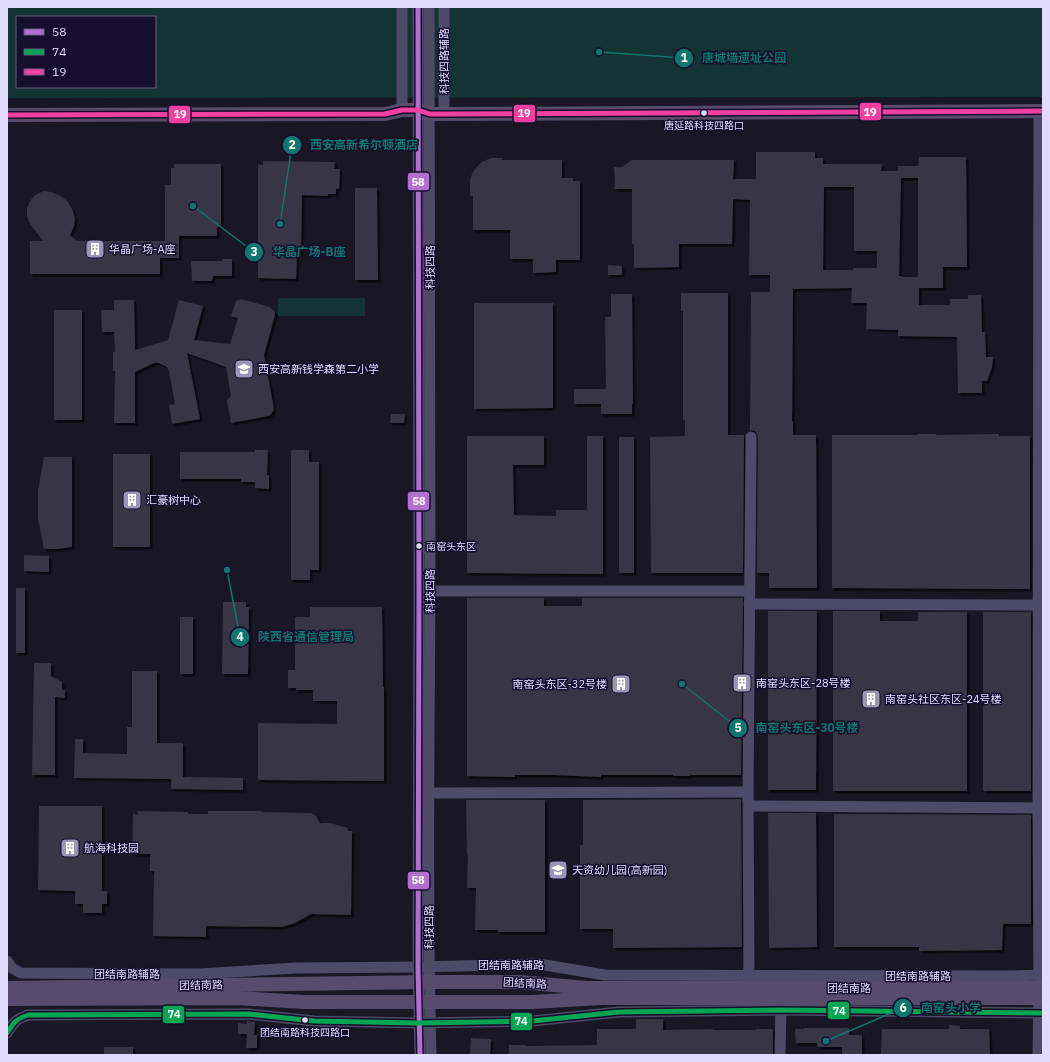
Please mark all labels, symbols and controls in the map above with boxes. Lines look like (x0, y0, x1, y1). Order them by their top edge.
legend (16, 16, 156, 88)
text: 58 (52, 24, 66, 39)
street label: 科技四路辅路 (437, 28, 451, 94)
text: 74 (52, 44, 66, 59)
callout: 唐城墙遗址公园 (674, 46, 794, 70)
text: 1 (680, 50, 688, 65)
text: 唐城墙遗址公园 (702, 50, 786, 65)
text: 19 (52, 64, 66, 79)
line badge: 19 (859, 102, 882, 121)
line badge: 19 (513, 104, 536, 123)
line badge: 19 (168, 105, 191, 124)
text: 19 (863, 105, 877, 119)
text: 19 (517, 106, 531, 120)
text: 19 (173, 107, 187, 121)
marker: 唐延路科技四路口 (699, 108, 709, 118)
place label: 唐延路科技四路口 (664, 119, 744, 132)
callout: 西安高新希尔顿酒店 (282, 133, 426, 157)
text: 2 (288, 137, 296, 152)
text: 西安高新希尔顿酒店 (310, 137, 418, 152)
line badge: 58 (407, 172, 430, 191)
text: 58 (411, 175, 425, 189)
building icon: 华晶广场-A座 (84, 238, 106, 260)
callout: 华晶广场-B座 (244, 240, 353, 264)
place label: 华晶广场-A座 (109, 242, 175, 256)
text: 3 (250, 244, 258, 259)
text: 华晶广场-B座 (273, 244, 345, 259)
street label: 科技四路 (423, 245, 437, 289)
school or university icon: 西安高新钱学森第二小学 (233, 358, 255, 380)
place label: 西安高新钱学森第二小学 (258, 362, 379, 376)
building icon: 汇豪树中心 (121, 489, 143, 511)
line badge: 58 (407, 491, 430, 511)
place label: 汇豪树中心 (146, 493, 201, 507)
text: 58 (412, 494, 426, 508)
place label: 南窑头东区 (426, 540, 476, 553)
marker: 南窑头东区 (414, 541, 424, 551)
street label: 科技四路 (423, 569, 437, 613)
callout: 陕西省通信管理局 (230, 625, 362, 649)
text: 4 (236, 629, 244, 644)
text: 陕西省通信管理局 (258, 629, 354, 644)
building icon: 南窑头东区-28号楼 (731, 672, 753, 694)
building icon: 南窑头东区-32号楼 (610, 673, 632, 695)
place label: 南窑头东区-28号楼 (756, 676, 851, 690)
place label: 南窑头东区-32号楼 (512, 677, 607, 691)
building icon: 南窑头社区东区-24号楼 (860, 688, 882, 710)
place label: 南窑头社区东区-24号楼 (885, 692, 1002, 706)
callout: 南窑头东区-30号楼 (728, 716, 867, 740)
text: 5 (734, 720, 742, 735)
text: 南窑头东区-30号楼 (755, 720, 859, 735)
building icon: 航海科技园 (59, 837, 81, 859)
place label: 航海科技园 (84, 841, 139, 855)
school or university icon: 天资幼儿园(高新园) (547, 859, 569, 881)
place label: 天资幼儿园(高新园) (572, 863, 667, 877)
line badge: 58 (407, 871, 430, 890)
text: 58 (411, 873, 425, 887)
street label: 科技四路 (422, 905, 436, 949)
street label: 团结南路辅路 (478, 958, 544, 972)
street label: 团结南路辅路 (94, 967, 160, 981)
street label: 团结南路辅路 (885, 969, 951, 983)
street label: 团结南路 (503, 975, 547, 991)
street label: 团结南路 (179, 978, 223, 992)
street label: 团结南路 (827, 981, 871, 995)
callout: 南窑头小学 (893, 996, 989, 1020)
text: 6 (899, 1000, 907, 1015)
text: 南窑头小学 (921, 1000, 981, 1015)
line badge: 74 (827, 1001, 850, 1020)
text: 74 (832, 1004, 846, 1018)
line badge: 74 (162, 1005, 185, 1024)
text: 74 (167, 1007, 181, 1021)
line badge: 74 (510, 1012, 533, 1031)
text: 74 (514, 1014, 528, 1028)
marker: 团结南路科技四路口 (300, 1015, 310, 1025)
place label: 团结南路科技四路口 (260, 1026, 350, 1039)

